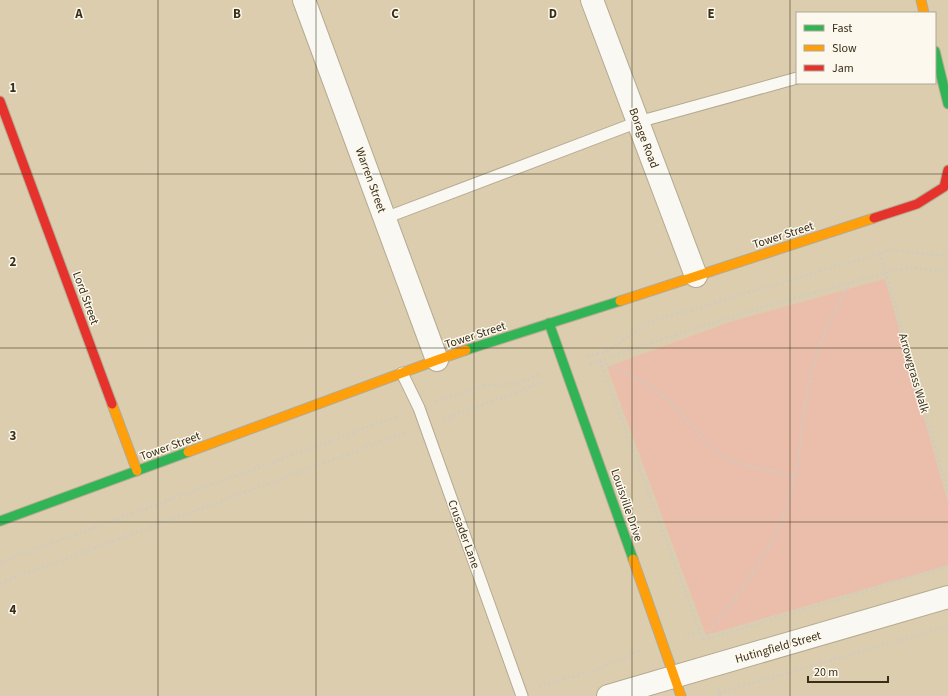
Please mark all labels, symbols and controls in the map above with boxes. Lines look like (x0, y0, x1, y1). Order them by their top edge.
text: A (74, 5, 83, 23)
text: B (233, 5, 241, 23)
text: C (391, 5, 399, 23)
text: D (549, 5, 557, 23)
text: E (707, 5, 715, 23)
legend (796, 12, 936, 84)
text: Fast (832, 20, 852, 37)
text: Slow (832, 40, 857, 57)
text: Jam (832, 60, 854, 77)
text: 1 (10, 79, 17, 97)
street label: Borage Road (624, 105, 663, 171)
street label: Warren Street (351, 145, 390, 215)
street label: Tower Street (750, 218, 816, 253)
text: 2 (10, 253, 17, 271)
street label: Lord Street (68, 269, 103, 327)
street label: Tower Street (442, 318, 508, 353)
street label: Arrowgrass Walk (894, 331, 933, 415)
text: 3 (10, 427, 17, 445)
street label: Tower Street (138, 428, 203, 465)
street label: Louisville Drive (606, 467, 647, 544)
street label: Crusader Lane (443, 497, 484, 571)
text: 4 (10, 601, 17, 619)
street label: Hutingfield Street (733, 627, 823, 668)
scale bar (808, 658, 888, 684)
text: 20 m (814, 664, 838, 681)

